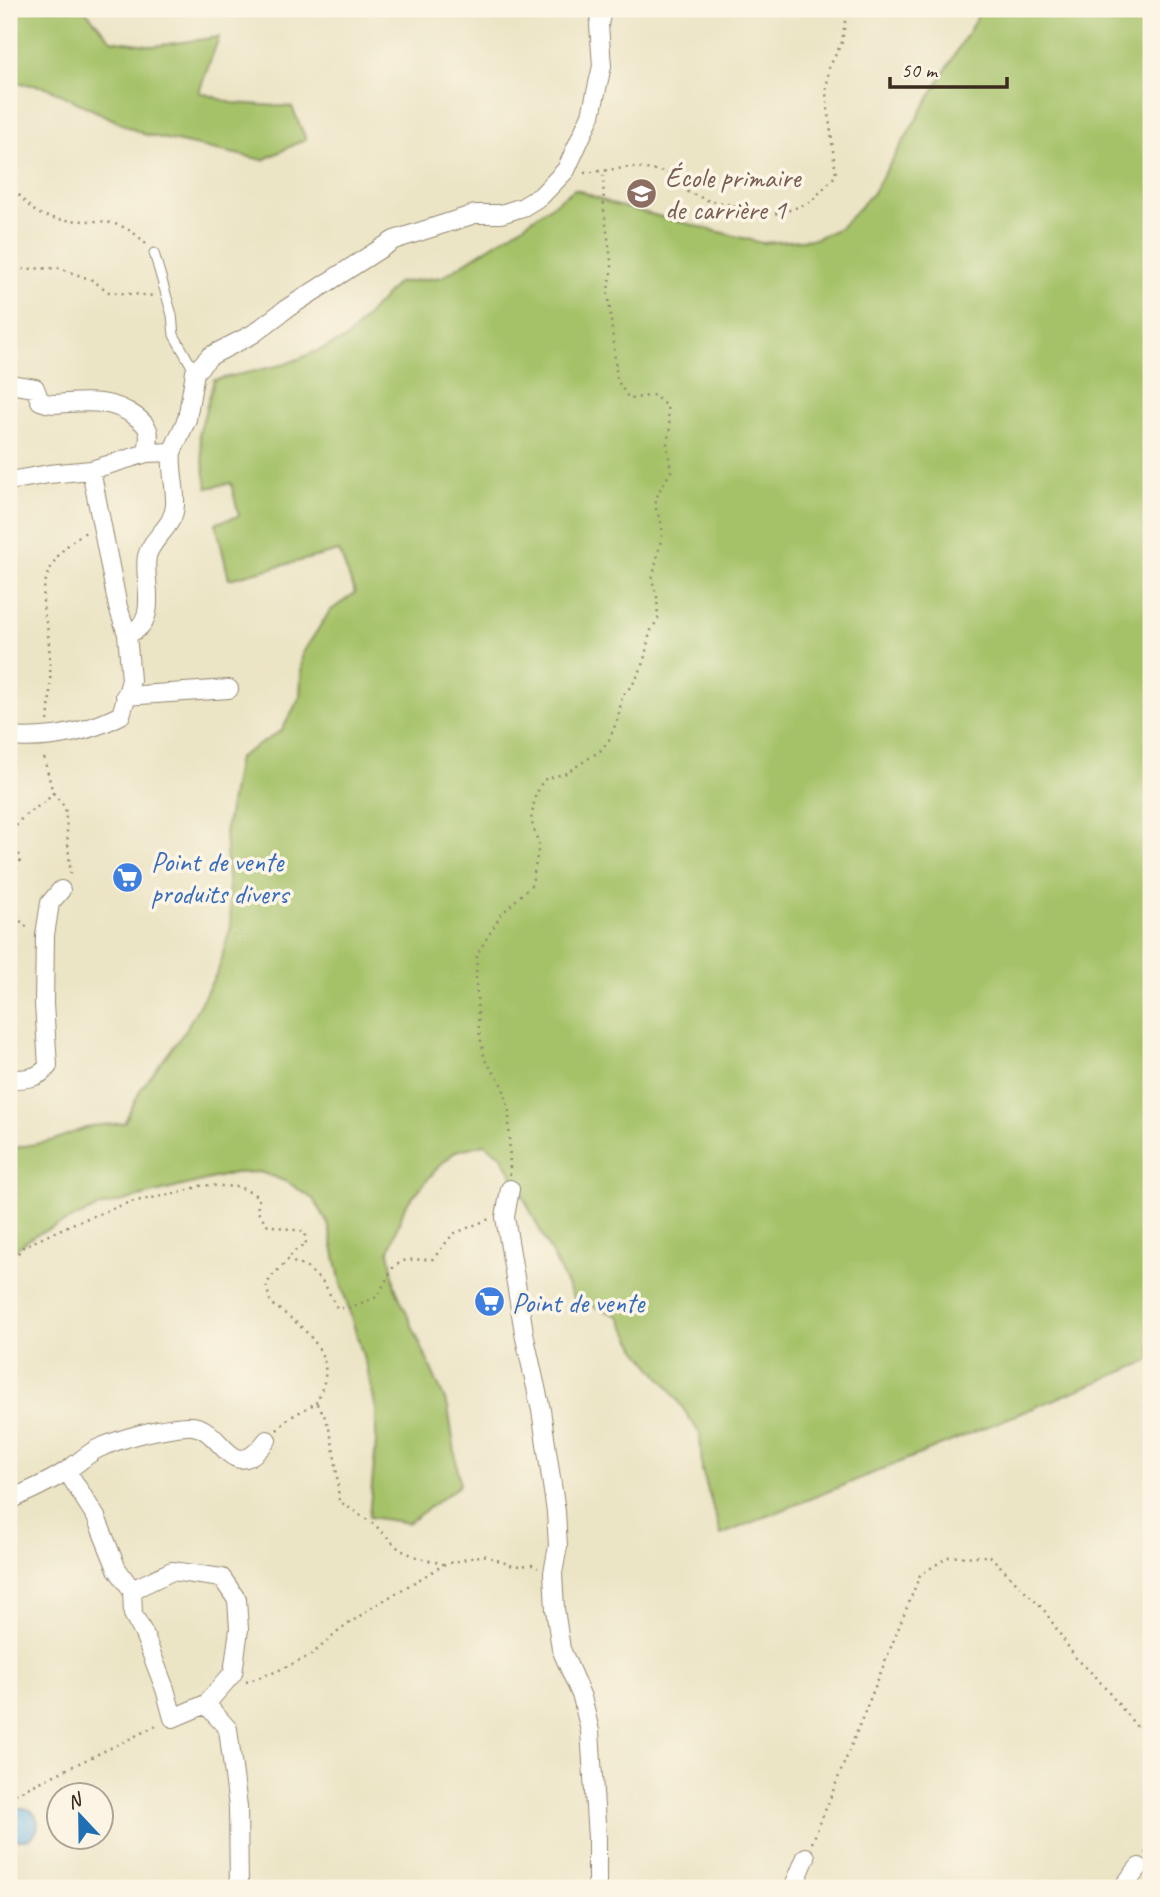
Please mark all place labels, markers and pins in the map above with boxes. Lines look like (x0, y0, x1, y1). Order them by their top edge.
place label: École primaire de carrière 1 (665, 160, 802, 227)
school or university icon: École primaire de carrière 1 (625, 176, 659, 210)
place label: Point de vente produits divers (151, 844, 291, 911)
supermarket icon: Point de vente produits divers (111, 860, 145, 894)
supermarket icon: Point de vente (472, 1285, 506, 1319)
place label: Point de vente (512, 1285, 646, 1320)

